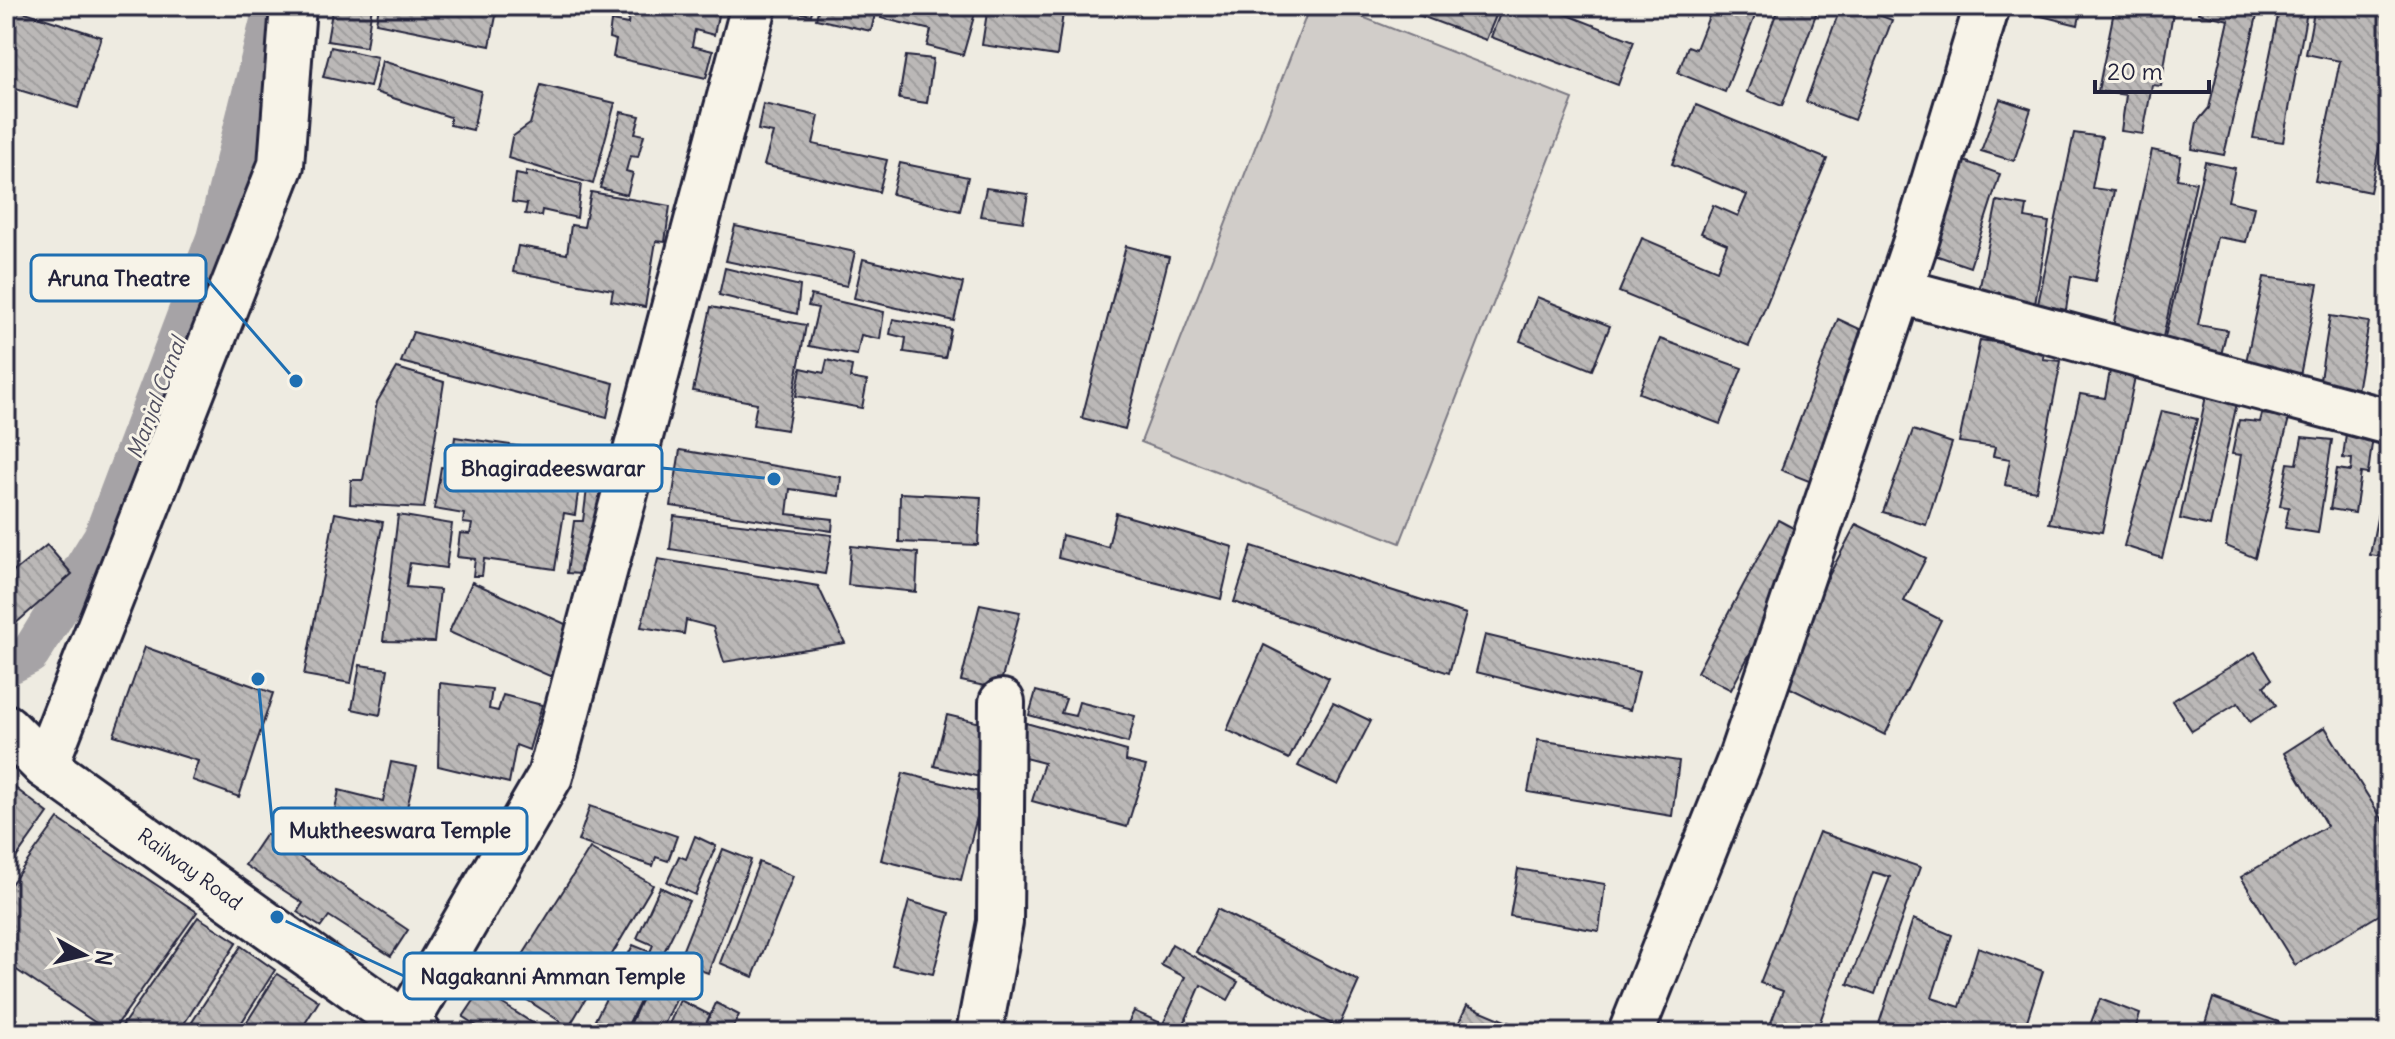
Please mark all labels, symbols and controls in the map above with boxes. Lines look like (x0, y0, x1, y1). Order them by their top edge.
scale bar (2095, 44, 2209, 94)
text: 20 m (2107, 56, 2163, 86)
callout: Aruna Theatre (31, 255, 206, 301)
text: Aruna Theatre (48, 264, 190, 292)
water label: Manjal Canal (120, 331, 193, 463)
callout: Bhagiradeeswarar (445, 445, 662, 491)
text: Bhagiradeeswarar (461, 454, 646, 482)
callout: Muktheeswara Temple (273, 808, 527, 854)
text: Muktheeswara Temple (289, 816, 511, 844)
street label: Railway Road (133, 822, 248, 915)
north arrow (44, 915, 124, 995)
text: N (89, 948, 119, 967)
callout: Nagakanni Amman Temple (404, 953, 702, 999)
text: Nagakanni Amman Temple (420, 962, 686, 990)

